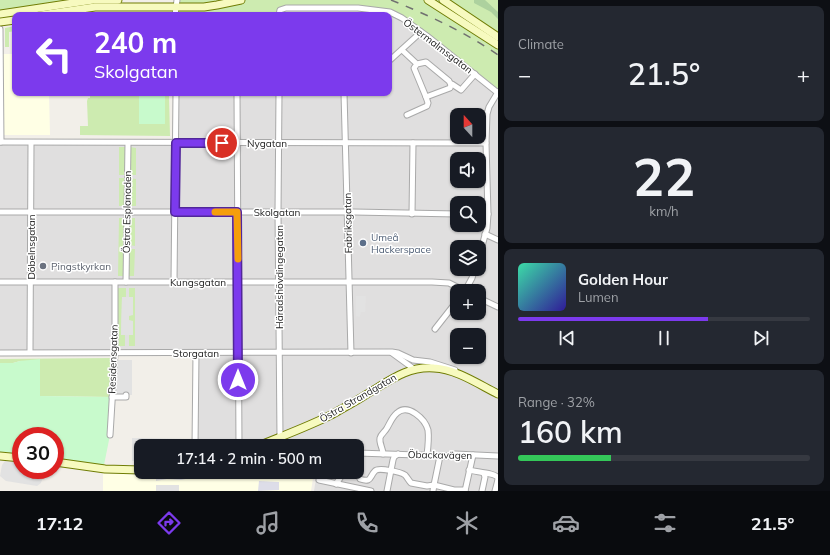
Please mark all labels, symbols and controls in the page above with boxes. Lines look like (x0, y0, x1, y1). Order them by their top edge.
street label: Östermalmsgatan (401, 16, 475, 76)
text: 240 m (94, 25, 177, 60)
icon: left (28, 28, 80, 80)
text: Climate (518, 36, 564, 52)
text: 21.5° (628, 55, 700, 93)
text: Skolgatan (94, 60, 178, 83)
text: − (518, 61, 531, 89)
text: + (797, 61, 810, 89)
north arrow (450, 108, 486, 144)
map controls (450, 108, 486, 364)
pin (205, 126, 239, 160)
icon: arrive (211, 132, 233, 154)
street label: Nygatan (247, 137, 287, 150)
text: 22 (633, 144, 695, 209)
button: sound (450, 152, 486, 188)
street label: Östra Esplanaden (120, 170, 134, 253)
street label: Fabriksgatan (341, 192, 355, 254)
button: search (450, 196, 486, 232)
text: km/h (649, 203, 679, 219)
street label: Skolgatan (254, 206, 301, 219)
street label: Döbelnsgatan (25, 214, 38, 280)
street label: Häradshövdingegatan (273, 225, 286, 329)
place label: Umeå Hackerspace (371, 231, 431, 256)
marker: Umeå Hackerspace (358, 238, 368, 248)
button: layers (450, 240, 486, 276)
place label: Pingstkyrkan (51, 260, 111, 273)
marker: Pingstkyrkan (38, 261, 48, 271)
text: Golden Hour (578, 270, 668, 289)
street label: Kungsgatan (170, 276, 226, 289)
button: + (450, 284, 486, 320)
text: Lumen (578, 289, 619, 305)
street label: Residensgatan (105, 324, 121, 394)
icon: previous (556, 327, 578, 349)
icon: pause (653, 327, 675, 349)
icon: next (750, 327, 772, 349)
button: − (450, 328, 486, 364)
street label: Storgatan (173, 347, 219, 360)
position arrow (217, 359, 259, 401)
street label: Östra Strandgatan (317, 371, 399, 425)
text: Range · 32% (518, 394, 595, 410)
text: 160 km (518, 413, 623, 451)
speed limit sign: 30 (12, 427, 64, 479)
street label: Öbackavägen (408, 448, 472, 462)
text: 17:14 · 2 min · 500 m (176, 449, 322, 468)
icon: directions (155, 509, 183, 537)
icon: music (254, 509, 282, 537)
icon: phone (353, 509, 381, 537)
icon: climate (453, 509, 481, 537)
icon: car (552, 509, 580, 537)
icon: filters (651, 509, 679, 537)
text: 17:12 (36, 512, 83, 535)
text: 21.5° (751, 512, 794, 535)

